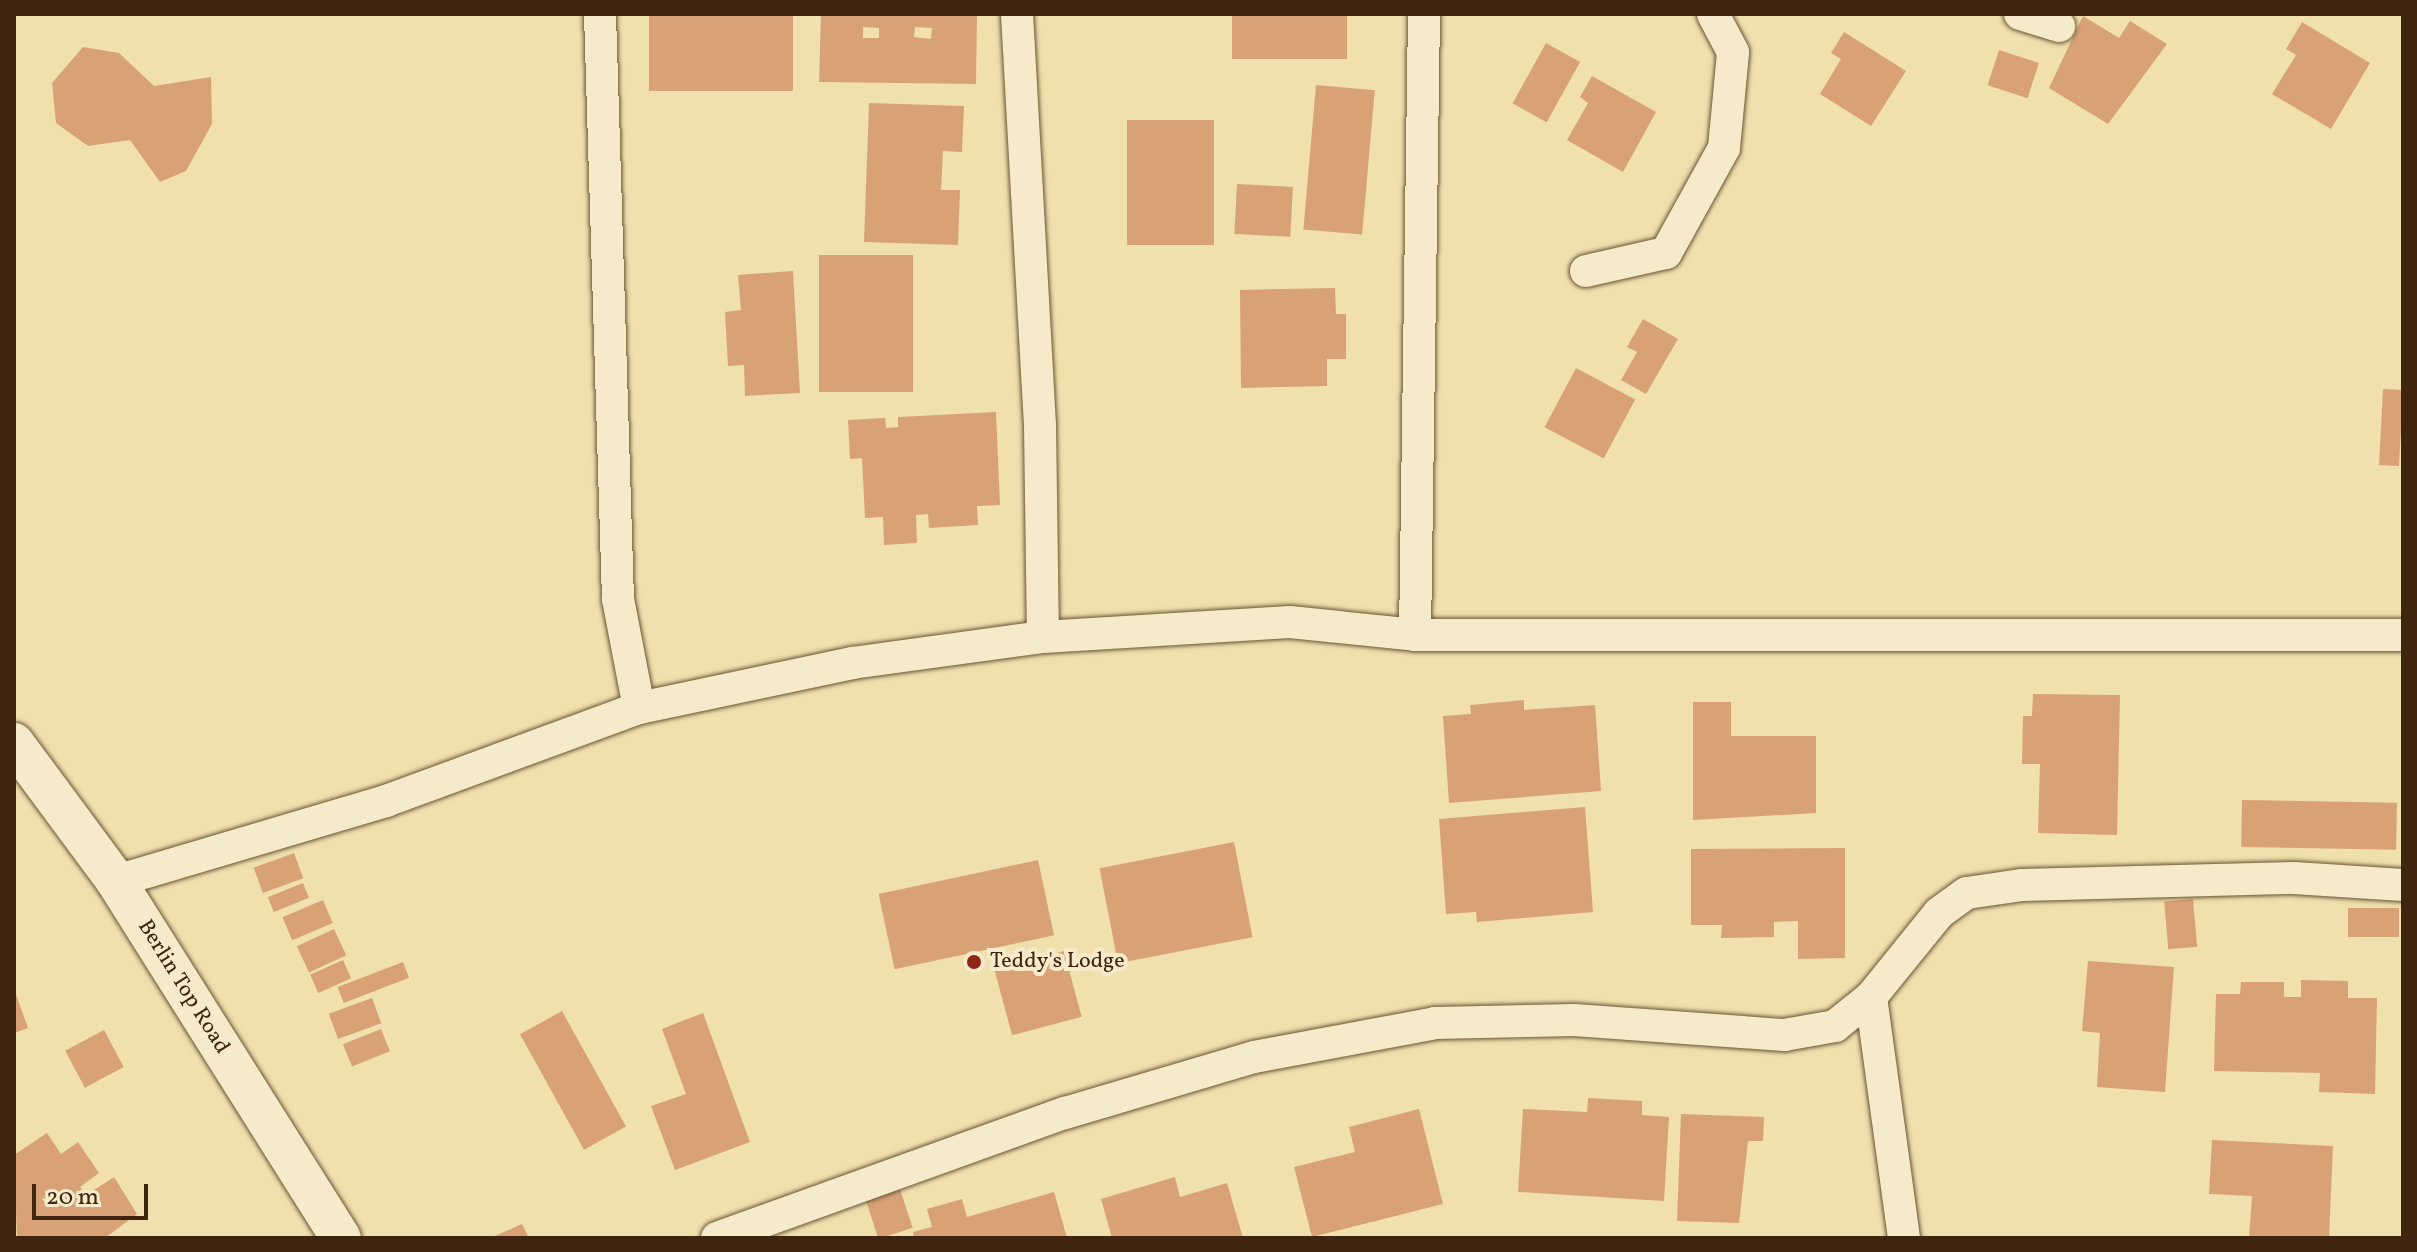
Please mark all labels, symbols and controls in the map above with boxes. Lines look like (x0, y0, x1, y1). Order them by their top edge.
street label: Berlin Top Road (131, 915, 235, 1059)
place label: Teddy's Lodge (990, 949, 1125, 975)
marker: Teddy's Lodge (965, 953, 983, 971)
scale bar (36, 1168, 152, 1218)
text: 20 m (46, 1181, 99, 1215)

